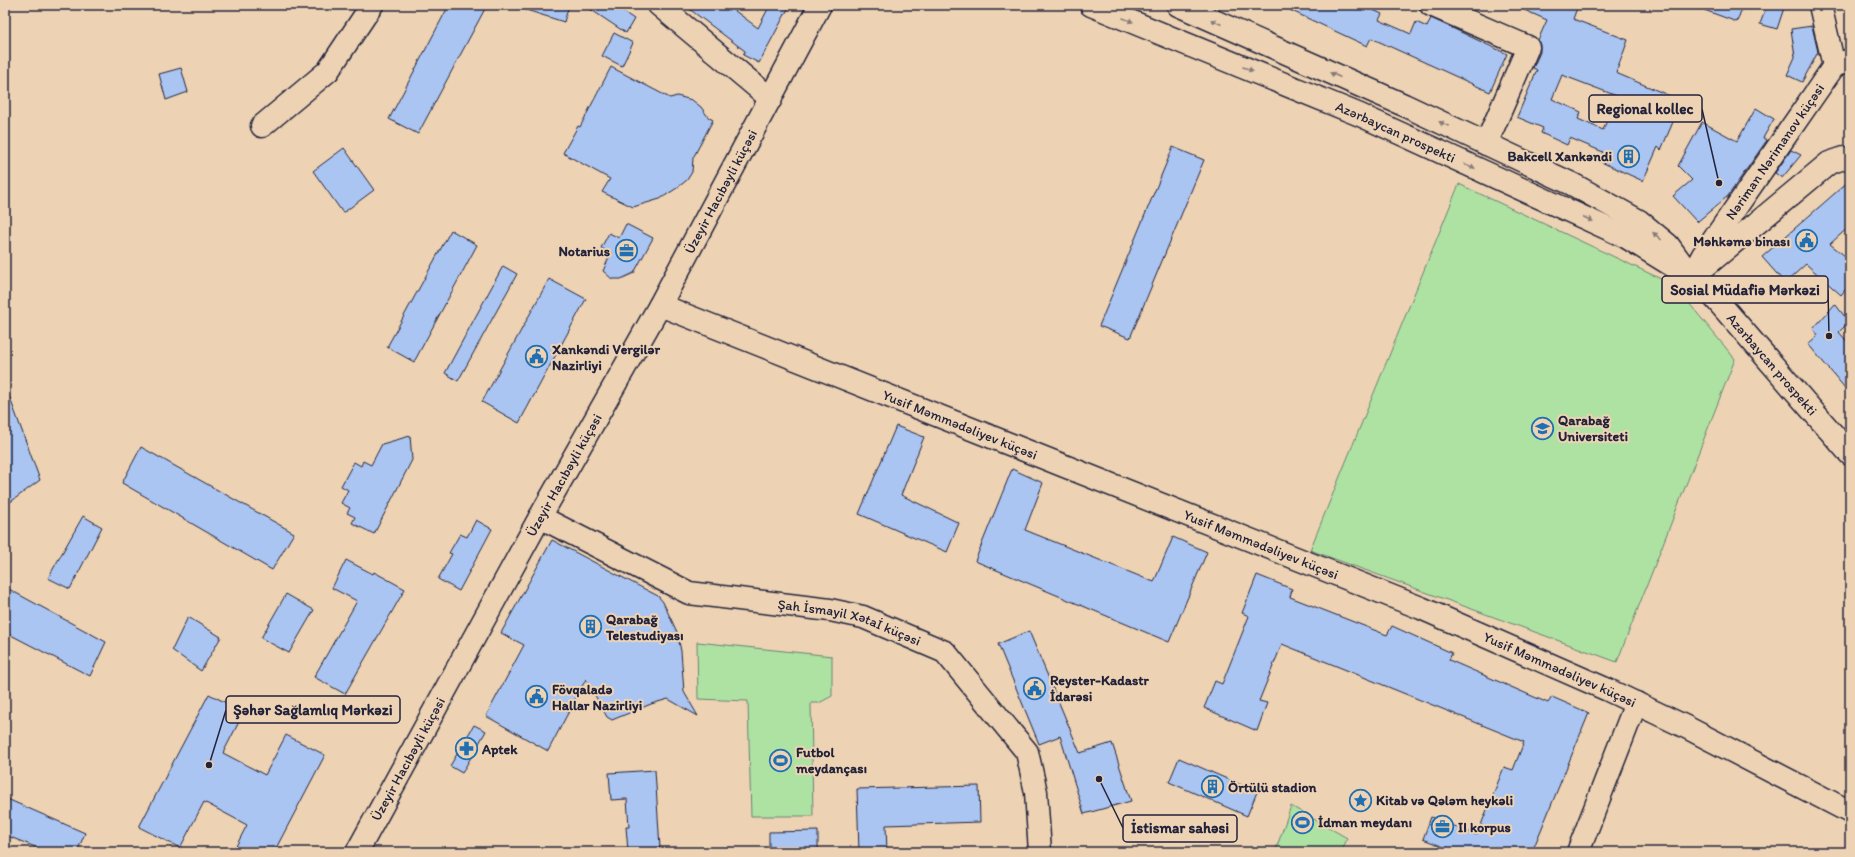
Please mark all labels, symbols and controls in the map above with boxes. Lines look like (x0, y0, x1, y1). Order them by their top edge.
one-way arrow (1122, 17, 1134, 23)
one-way arrow (1210, 19, 1222, 25)
one-way arrow (1242, 66, 1253, 72)
one-way arrow (1328, 71, 1340, 77)
street label: Nəriman Nərimanov küçəsi (1722, 80, 1828, 223)
callout: Regional kollec (1589, 95, 1702, 122)
street label: Azərbaycan prospekti (1333, 97, 1458, 166)
text: Regional kollec (1597, 100, 1693, 119)
one-way arrow (1438, 121, 1449, 127)
street label: Üzeyir Hacıbəyli küçəsi (680, 126, 761, 257)
building icon: Bakcell Xankəndi (1615, 143, 1641, 169)
place label: Bakcell Xankəndi (1507, 148, 1612, 165)
one-way arrow (1464, 163, 1475, 169)
one-way arrow (1582, 216, 1594, 222)
public building icon: Məhkəmə binası (1793, 228, 1819, 254)
one-way arrow (1652, 232, 1662, 241)
place label: Məhkəmə binası (1693, 233, 1790, 250)
office icon: Notarius (613, 238, 639, 264)
place label: Notarius (558, 243, 610, 260)
callout: Sosial Müdafiə Mərkəzi (1662, 276, 1828, 303)
text: Sosial Müdafiə Mərkəzi (1670, 281, 1820, 299)
street label: Azərbaycan prospekti (1723, 310, 1821, 419)
place label: Xankəndi Vergilər Nazirliyi (552, 341, 661, 374)
public building icon: Xankəndi Vergilər Nazirliyi (523, 344, 549, 370)
street label: Yusif Məmmədəliyev küçəsi (880, 386, 1040, 463)
street label: Üzeyir Hacıbəyli küçəsi (523, 411, 605, 539)
place label: Qarabağ Universiteti (1558, 412, 1628, 445)
school or university icon: Qarabağ Universiteti (1530, 415, 1556, 441)
street label: Yusif Məmmədəliyev küçəsi (1181, 506, 1341, 583)
street label: Şah İsmayil Xətaİ küçəsi (777, 595, 924, 649)
place label: Qarabağ Telestudiyası (605, 611, 684, 644)
building icon: Qarabağ Telestudiyası (577, 614, 603, 640)
street label: Yusif Məmmədəliyev küçəsi (1481, 628, 1639, 711)
place label: Reyster-Kadastr İdarəsi (1050, 672, 1149, 705)
public building icon: Reyster-Kadastr İdarəsi (1021, 675, 1047, 701)
place label: Fövqaladə Hallar Nazirliyi (552, 681, 642, 714)
public building icon: Fövqaladə Hallar Nazirliyi (523, 684, 549, 710)
street label: Üzeyir Hacıbəyli küçəsi (367, 694, 448, 824)
callout: Şəhər Sağlamlıq Mərkəzi (226, 696, 400, 723)
text: Şəhər Sağlamlıq Mərkəzi (233, 701, 393, 720)
pharmacy icon: Aptek (454, 736, 480, 762)
place label: Aptek (481, 741, 518, 758)
place label: Futbol meydançası (795, 744, 867, 777)
sports icon: Futbol meydançası (768, 747, 794, 773)
building icon: Örtülü stadion (1200, 774, 1226, 800)
place label: Örtülü stadion (1228, 779, 1317, 796)
place icon: Kitab və Qələm heykəli (1347, 787, 1373, 813)
place label: Kitab və Qələm heykəli (1376, 792, 1513, 809)
sports icon: İdman meydanı (1289, 809, 1315, 835)
place label: İdman meydanı (1318, 814, 1412, 831)
office icon: II korpus (1429, 814, 1455, 840)
callout: İstismar sahəsi (1123, 815, 1237, 842)
text: İstismar sahəsi (1131, 819, 1229, 837)
place label: II korpus (1458, 819, 1511, 836)

